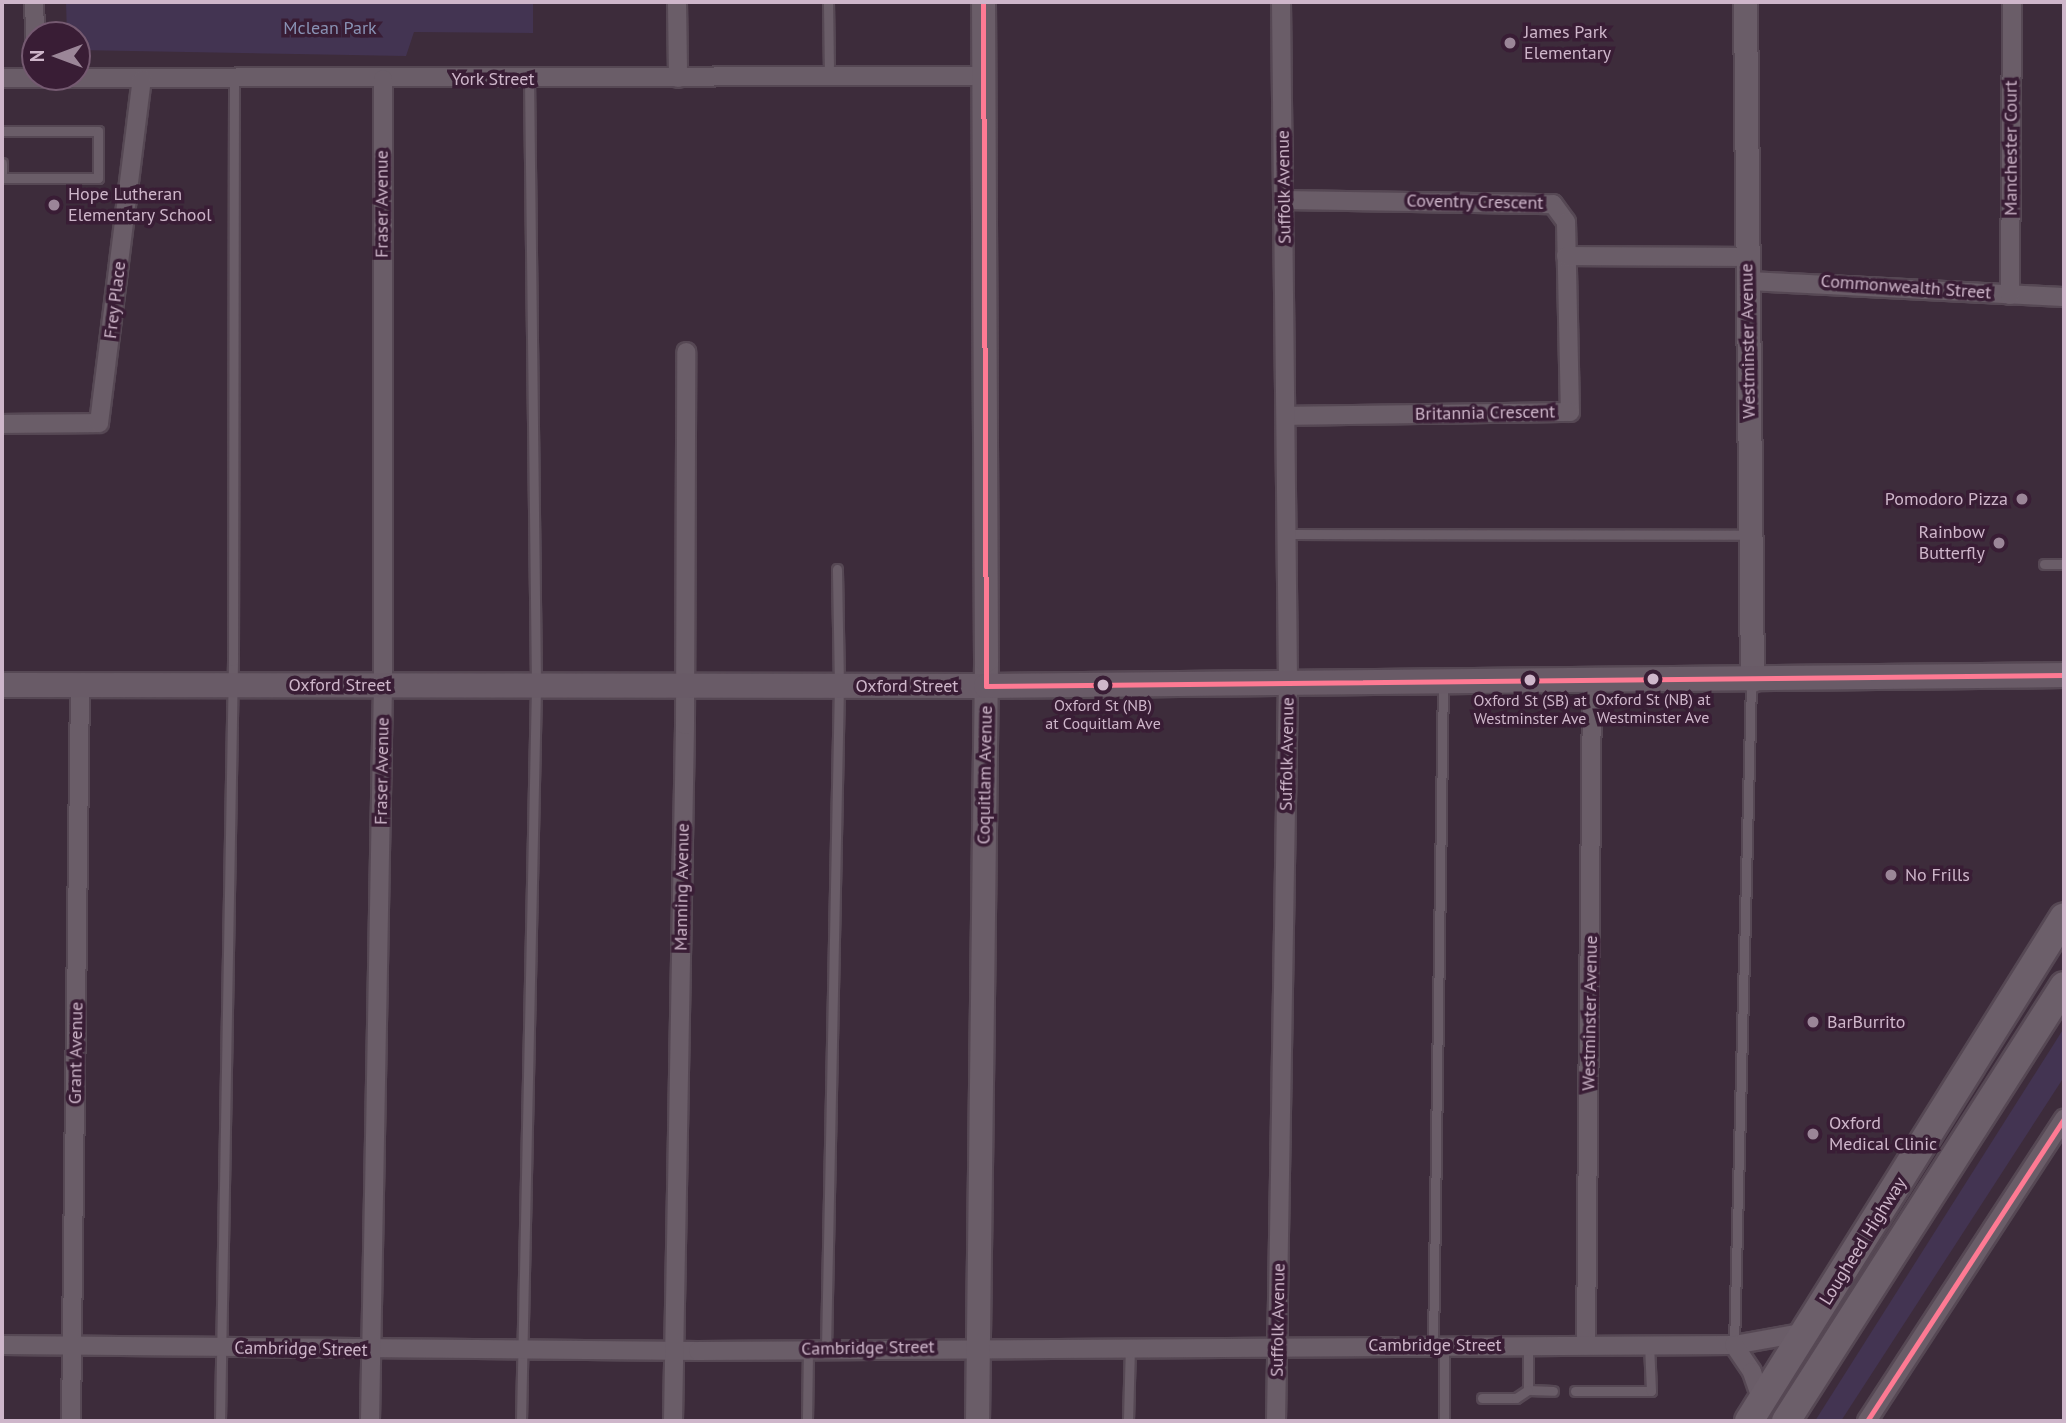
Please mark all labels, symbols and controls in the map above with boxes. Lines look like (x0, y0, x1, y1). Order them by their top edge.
park label: Mclean Park (283, 17, 377, 39)
north arrow (21, 21, 91, 91)
place label: James Park Elementary (1524, 22, 1611, 64)
marker: James Park Elementary (1502, 35, 1518, 51)
text: N (25, 50, 49, 62)
street label: York Street (451, 68, 535, 90)
street label: Manchester Court (2000, 80, 2022, 216)
street label: Suffolk Avenue (1272, 129, 1296, 245)
street label: Fraser Avenue (371, 150, 393, 258)
place label: Hope Lutheran Elementary School (68, 184, 212, 227)
street label: Coventry Crescent (1406, 190, 1544, 214)
marker: Hope Lutheran Elementary School (46, 197, 62, 213)
street label: Frey Place (99, 260, 131, 340)
street label: Westminster Avenue (1736, 263, 1760, 419)
street label: Commonwealth Street (1820, 270, 1992, 304)
street label: Britannia Crescent (1415, 401, 1555, 425)
place label: Pomodoro Pizza (1885, 488, 2008, 510)
marker: Pomodoro Pizza (2014, 491, 2030, 507)
place label: Rainbow Butterfly (1918, 522, 1985, 564)
marker: Rainbow Butterfly (1991, 535, 2007, 551)
marker: Oxford St (NB) at Westminster Ave (1646, 672, 1660, 686)
marker: Oxford St (SB) at Westminster Ave (1523, 673, 1537, 687)
street label: Oxford Street (289, 674, 391, 696)
street label: Oxford Street (856, 675, 958, 697)
marker: Oxford St (NB) at Coquitlam Ave (1096, 678, 1110, 692)
place label: Oxford St (NB) at Westminster Ave (1595, 689, 1711, 727)
place label: Oxford St (SB) at Westminster Ave (1473, 690, 1587, 728)
place label: Oxford St (NB) at Coquitlam Ave (1045, 695, 1161, 733)
street label: Suffolk Avenue (1275, 696, 1299, 812)
street label: Coquitlam Avenue (973, 705, 997, 845)
street label: Fraser Avenue (370, 717, 394, 825)
street label: Manning Avenue (670, 823, 694, 951)
place label: No Frills (1905, 864, 1970, 886)
marker: No Frills (1883, 867, 1899, 883)
street label: Westminster Avenue (1578, 935, 1602, 1091)
street label: Grant Avenue (64, 1001, 88, 1105)
place label: BarBurrito (1827, 1011, 1905, 1033)
marker: BarBurrito (1805, 1014, 1821, 1030)
place label: Oxford Medical Clinic (1829, 1113, 1937, 1156)
marker: Oxford Medical Clinic (1803, 1124, 1823, 1144)
street label: Lougheed Highway (1815, 1173, 1911, 1309)
street label: Suffolk Avenue (1266, 1262, 1290, 1378)
street label: Cambridge Street (1368, 1334, 1502, 1356)
street label: Cambridge Street (801, 1336, 935, 1360)
street label: Cambridge Street (234, 1337, 368, 1361)

